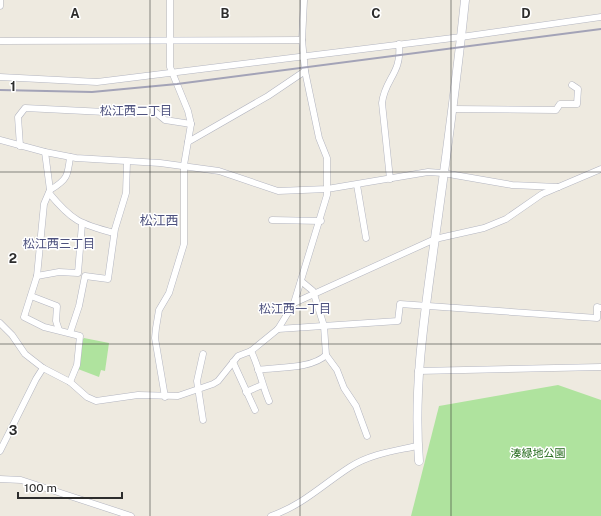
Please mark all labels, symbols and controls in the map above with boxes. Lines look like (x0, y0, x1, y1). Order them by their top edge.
text: A (70, 6, 80, 21)
text: B (221, 6, 230, 21)
text: C (371, 6, 381, 21)
text: D (521, 6, 531, 21)
text: 1 (10, 79, 16, 94)
district label: 松江西二丁目 (100, 104, 172, 118)
district label: 松江西 (139, 213, 179, 228)
district label: 松江西三丁目 (23, 237, 95, 251)
text: 2 (9, 251, 17, 266)
district label: 松江西一丁目 (259, 302, 331, 316)
text: 3 (9, 423, 18, 438)
park label: 湊緑地公園 (511, 447, 566, 459)
scale bar (18, 474, 122, 500)
text: 100 m (24, 481, 57, 495)

